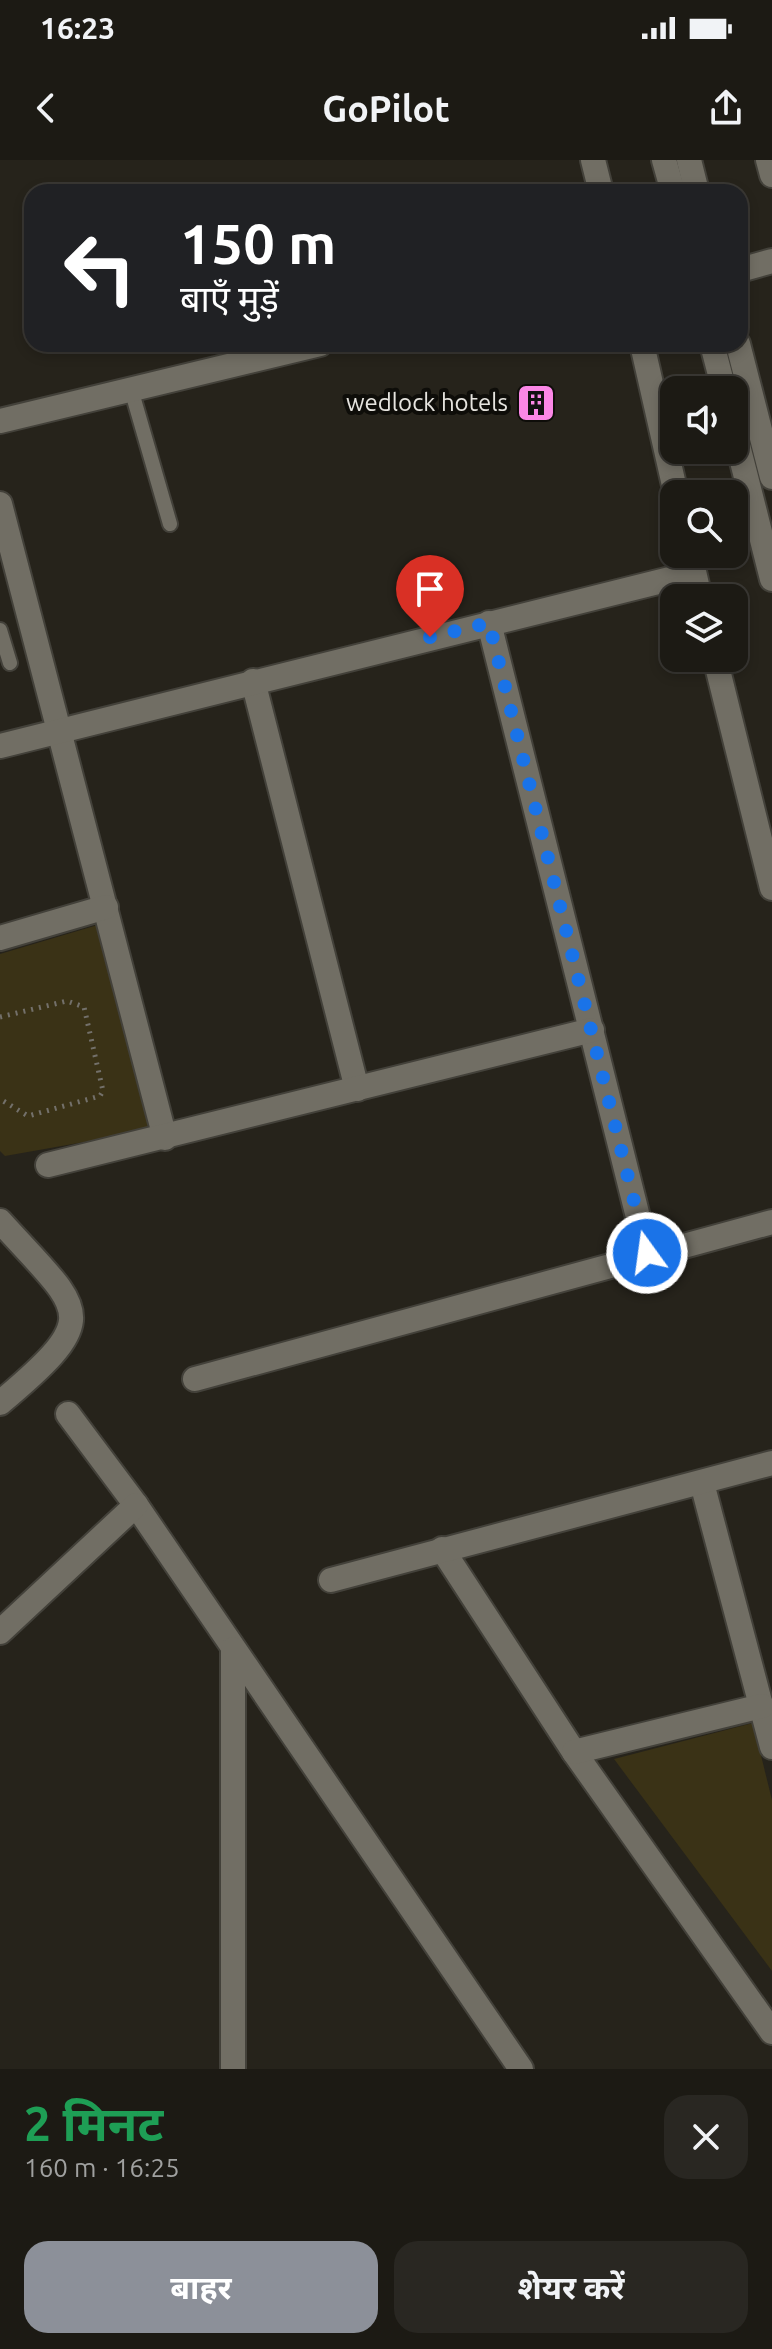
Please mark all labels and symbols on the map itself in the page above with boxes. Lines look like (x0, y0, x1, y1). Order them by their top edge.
building icon: wedlock hotels (515, 382, 557, 424)
place label: wedlock hotels (346, 389, 508, 416)
pin (396, 555, 464, 637)
position arrow (605, 1211, 689, 1295)

